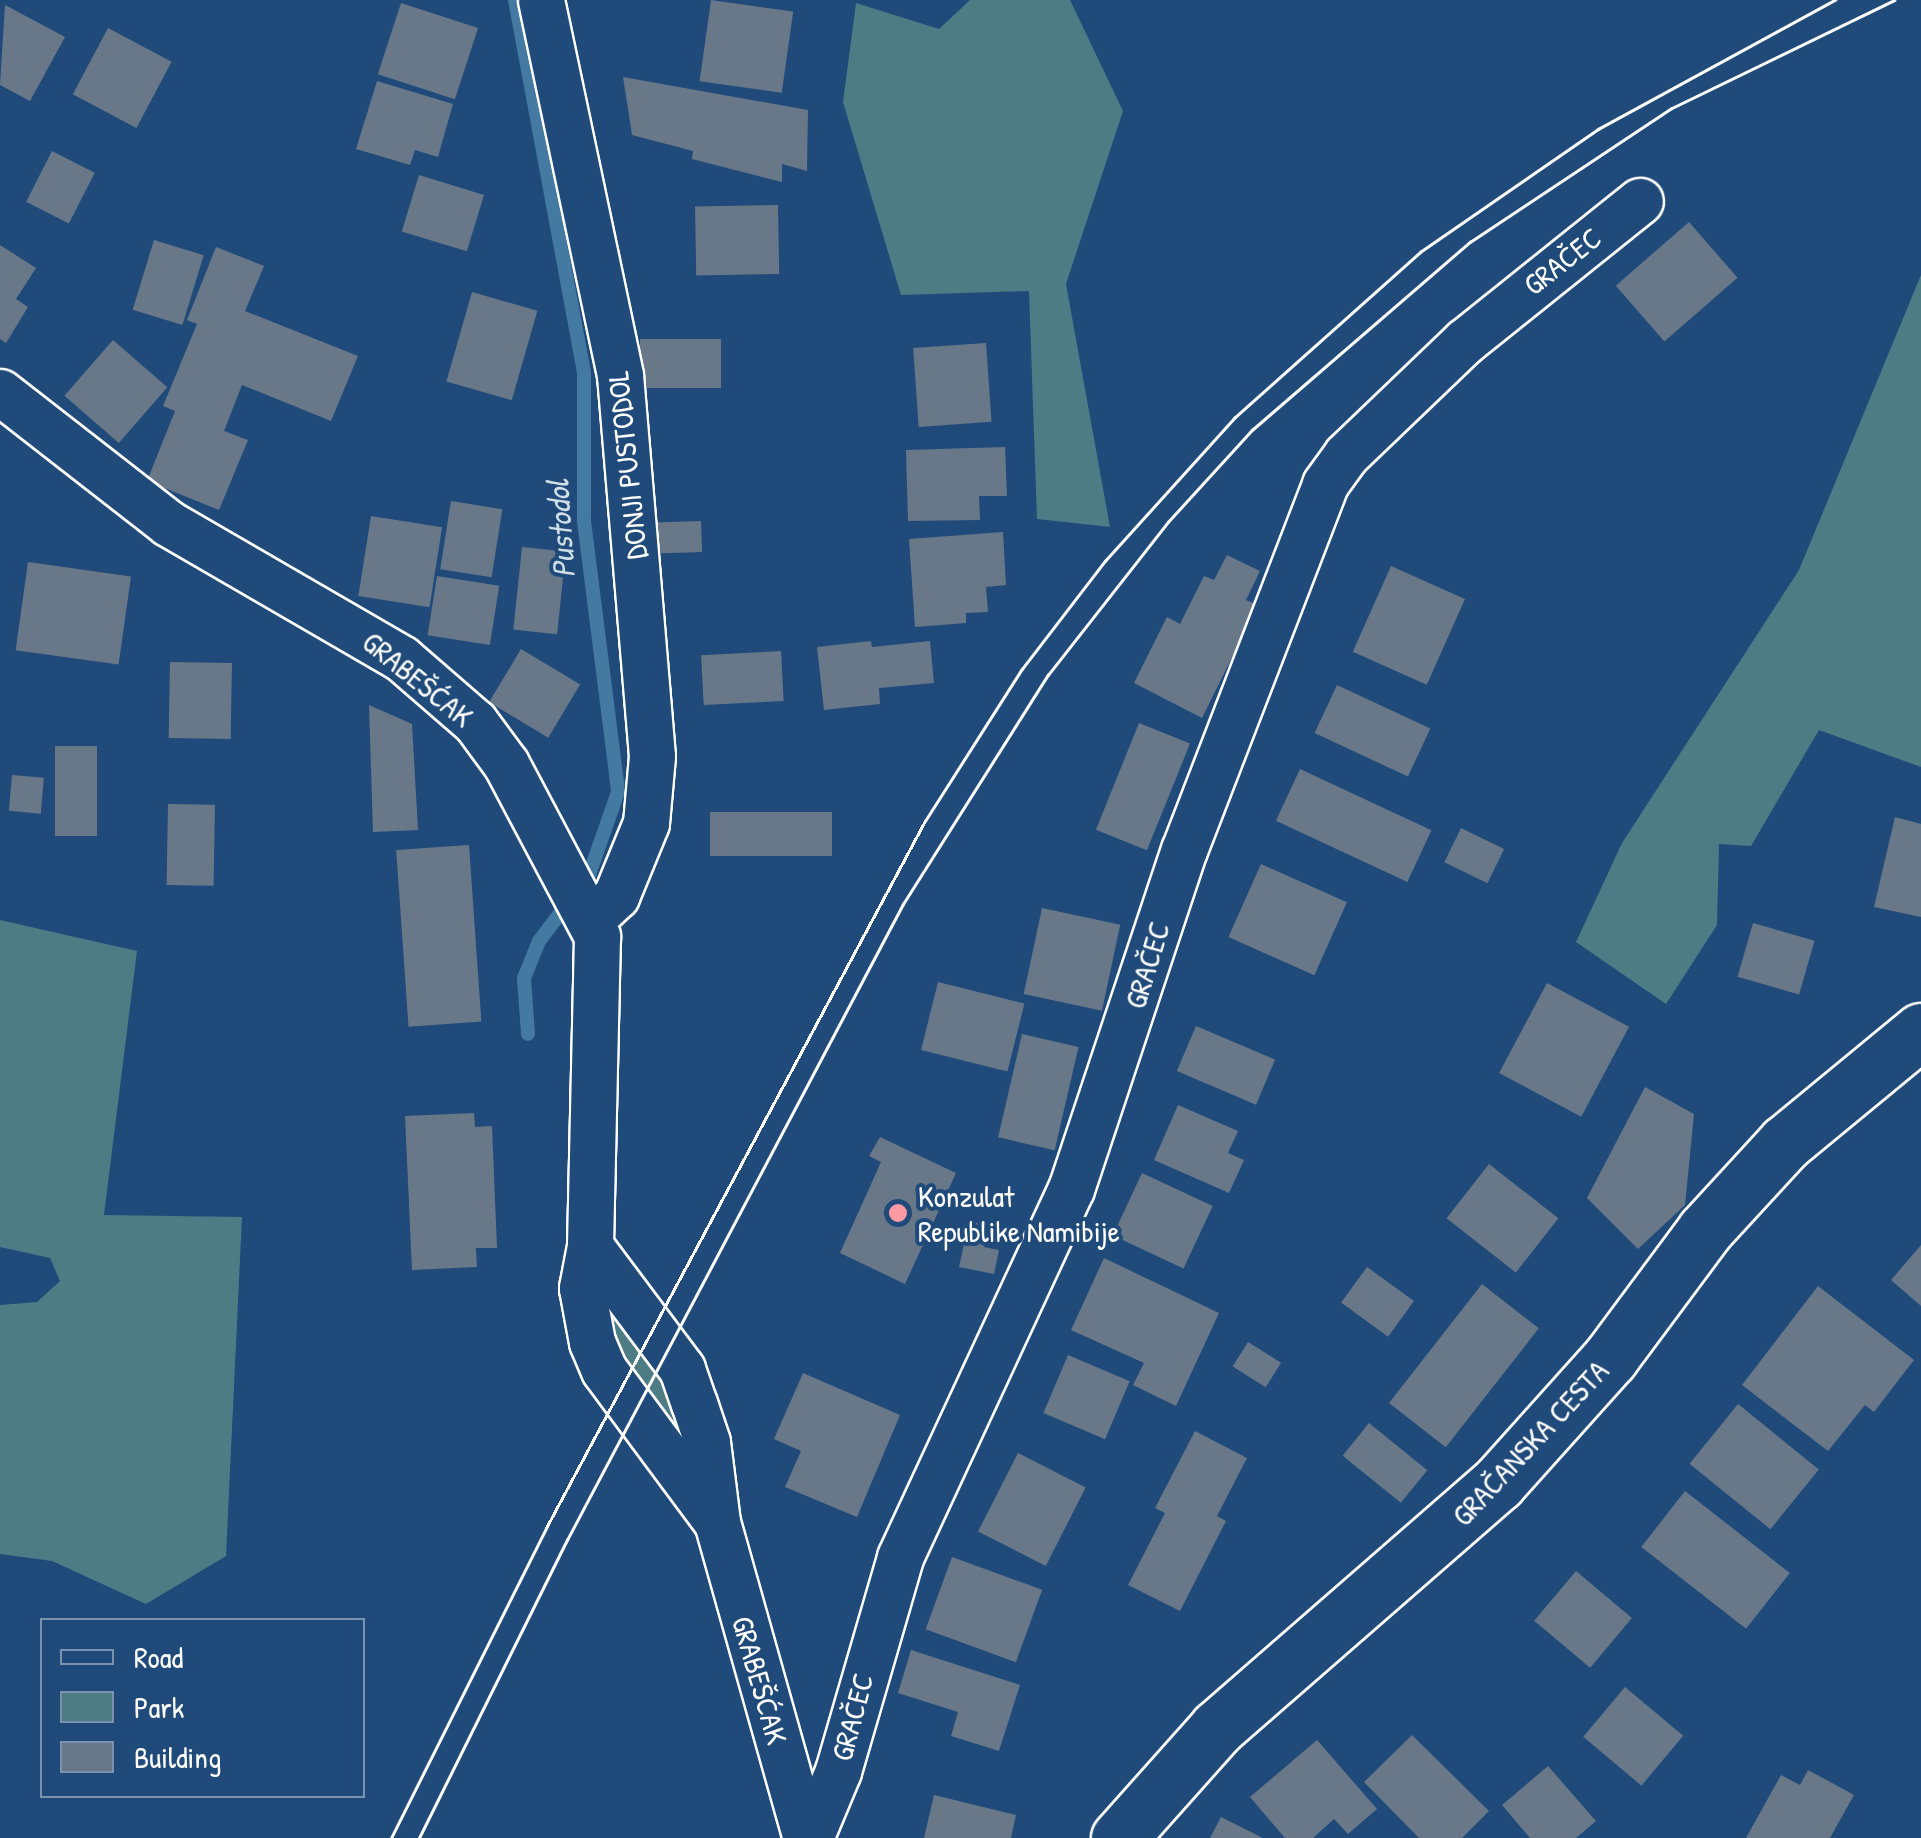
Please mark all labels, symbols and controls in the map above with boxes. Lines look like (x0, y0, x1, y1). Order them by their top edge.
street label: GRAČEC (1516, 219, 1608, 303)
street label: DONJI PUSTODOL (599, 369, 655, 561)
water label: Pustodol (538, 479, 584, 579)
street label: GRABEŠĆAK (356, 624, 480, 734)
street label: GRAČEC (1117, 917, 1177, 1013)
place label: Konzulat Republike Namibije (918, 1178, 1120, 1248)
marker: Konzulat Republike Namibije (887, 1202, 909, 1224)
street label: GRAČANSKA CESTA (1444, 1353, 1616, 1533)
street label: GRABEŠĆAK (725, 1612, 795, 1748)
legend (40, 1618, 365, 1798)
text: Road (134, 1637, 183, 1677)
street label: GRAČEC (823, 1669, 881, 1765)
text: Park (134, 1687, 184, 1727)
text: Building (134, 1737, 221, 1777)

